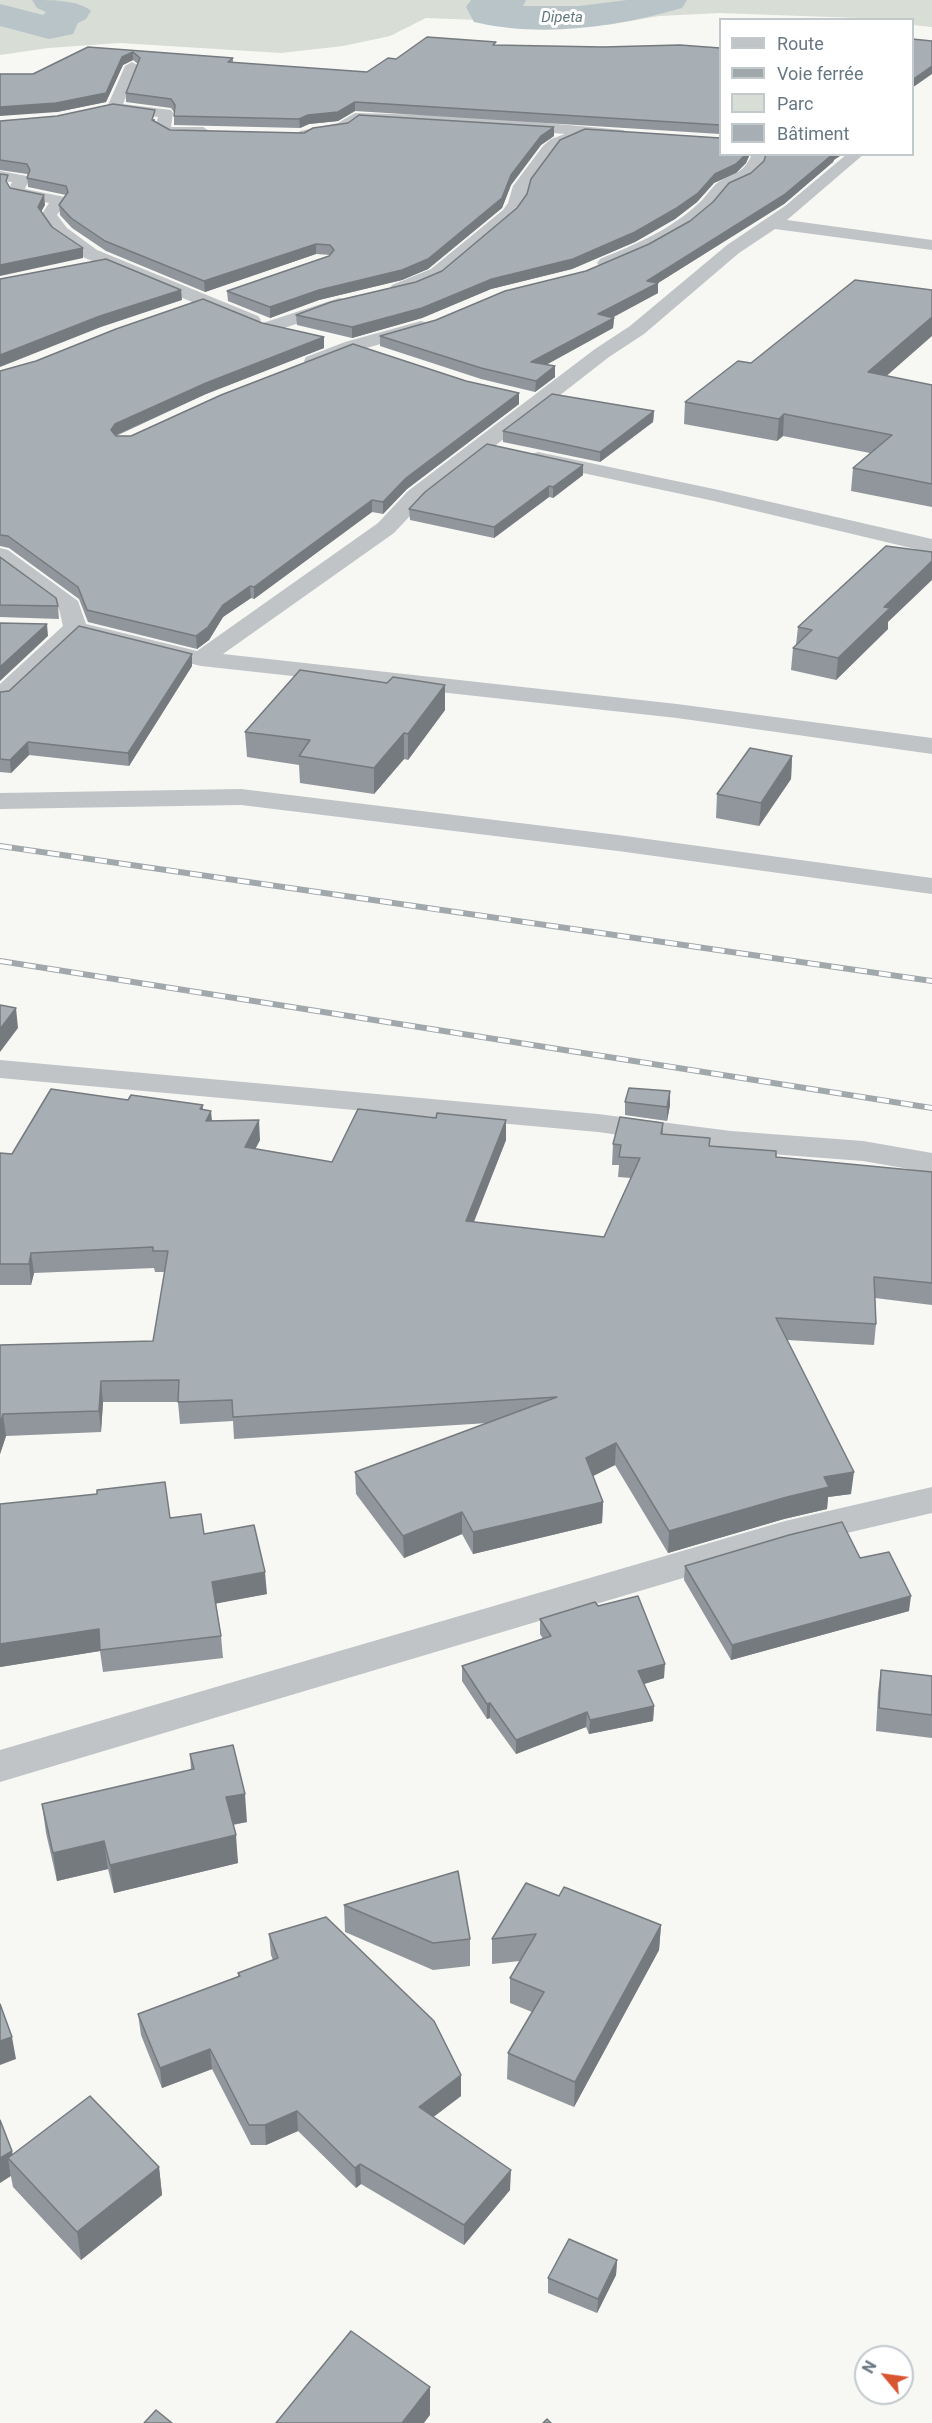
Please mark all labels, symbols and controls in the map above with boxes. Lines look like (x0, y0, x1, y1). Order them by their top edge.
water label: Dipeta (541, 9, 583, 27)
legend (719, 18, 914, 156)
text: Route (777, 33, 824, 54)
text: Voie ferrée (777, 63, 863, 84)
text: Parc (777, 93, 813, 114)
text: Bâtiment (777, 123, 849, 144)
north arrow (854, 2345, 914, 2405)
text: N (859, 2357, 881, 2377)

